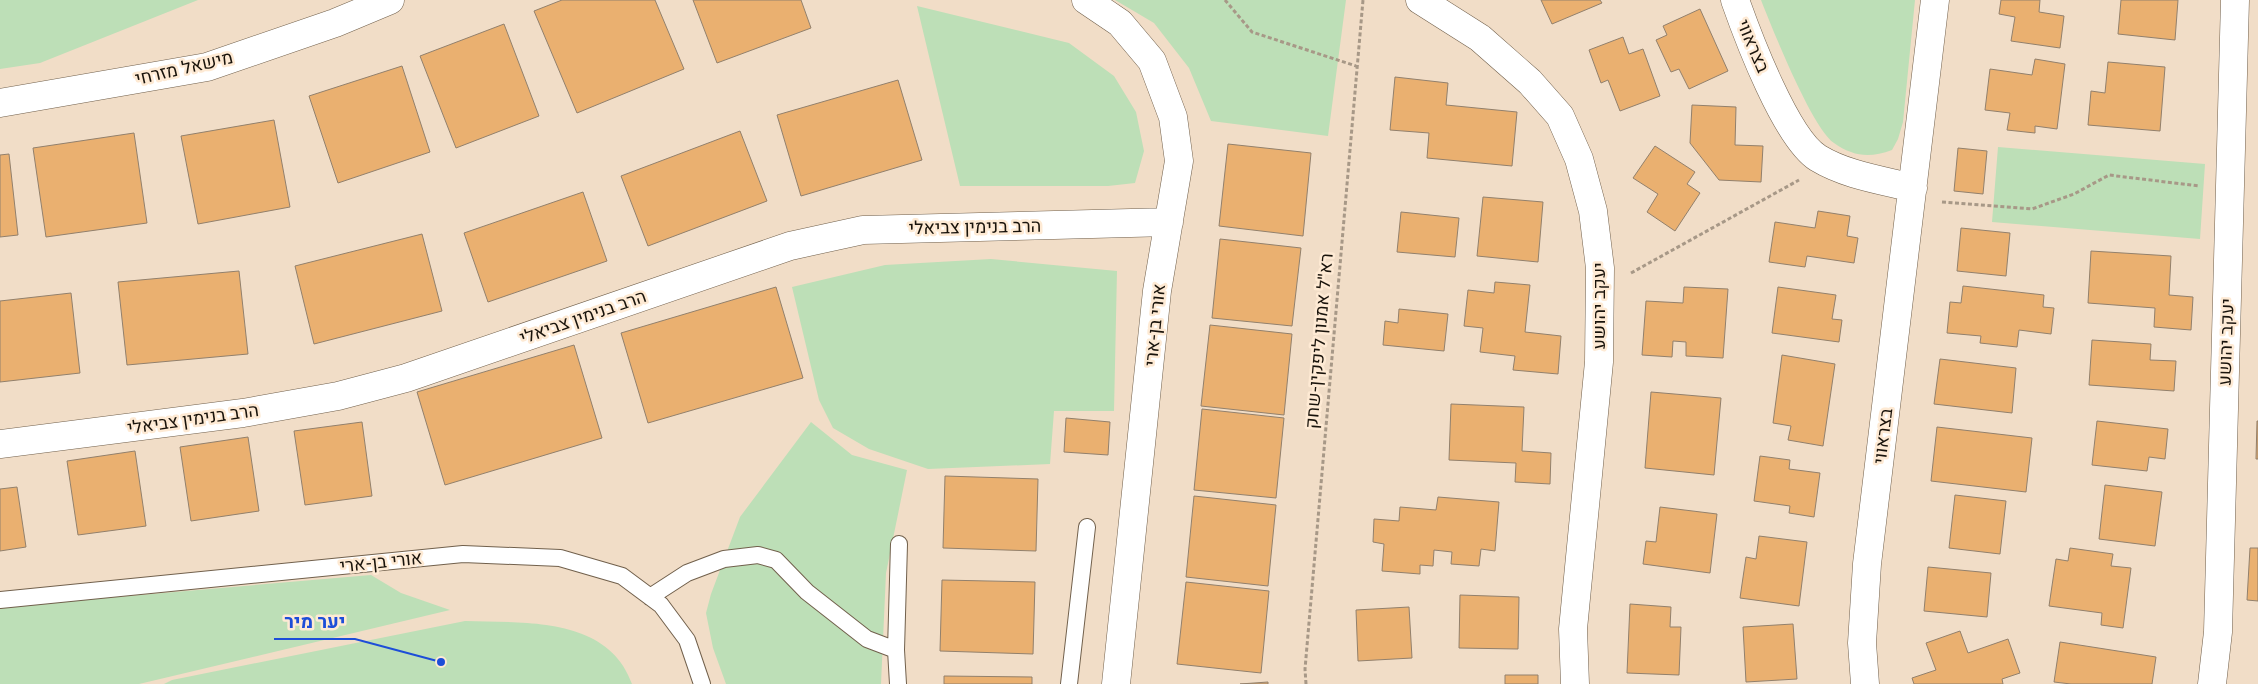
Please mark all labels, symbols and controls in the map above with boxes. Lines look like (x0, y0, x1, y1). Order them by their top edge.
street label: בצראווי (1733, 16, 1775, 76)
street label: מישאל מזרחי (133, 45, 235, 89)
street label: הרב בנימין צביאלי (909, 214, 1041, 238)
street label: רא"ל אמנון ליפקין-שחק (1299, 252, 1337, 430)
street label: יעקב יהושע (1587, 262, 1609, 350)
street label: אורי בן-ארי (1139, 283, 1169, 367)
street label: הרב בנימין צביאלי (516, 284, 649, 348)
street label: יעקב יהושע (2212, 298, 2238, 386)
street label: הרב בנימין צביאלי (126, 398, 260, 438)
street label: בצראווי (1868, 406, 1896, 465)
street label: אורי בן-ארי (339, 546, 423, 576)
callout: יער מיר (274, 605, 355, 639)
text: יער מיר (285, 609, 345, 632)

